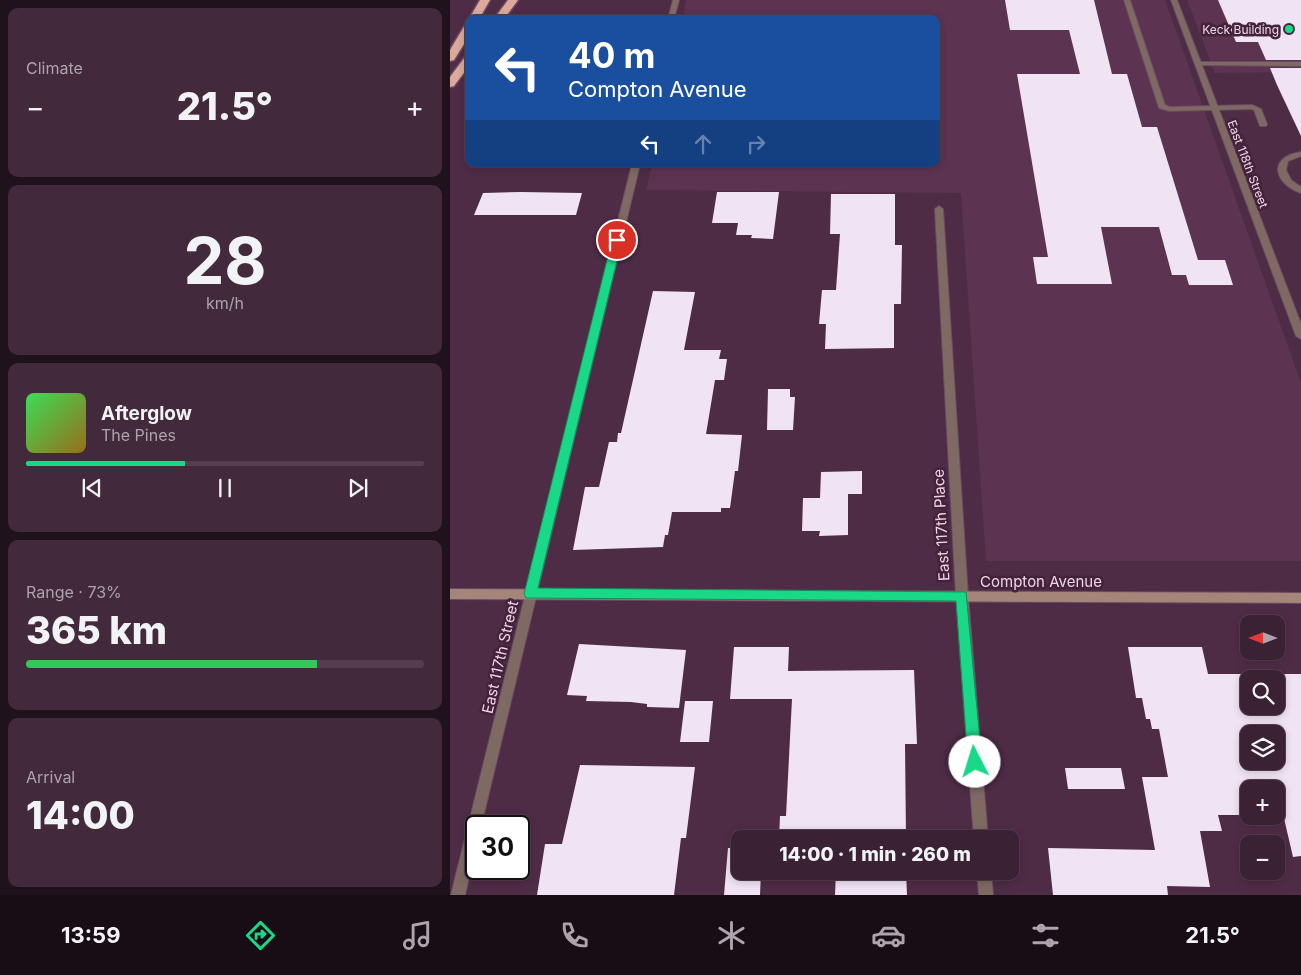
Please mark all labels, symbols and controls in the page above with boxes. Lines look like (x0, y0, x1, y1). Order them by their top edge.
place label: Keck Building (1202, 22, 1279, 37)
marker: Keck Building (1283, 23, 1295, 35)
text: 40 m (568, 34, 656, 76)
icon: left (485, 35, 550, 100)
text: Climate (26, 58, 83, 78)
text: Compton Avenue (568, 76, 747, 102)
text: 21.5° (177, 83, 273, 129)
text: − (26, 90, 45, 124)
text: + (405, 90, 424, 124)
street label: East 118th Street (1224, 118, 1272, 210)
icon: left (636, 130, 664, 158)
icon: ahead (689, 130, 717, 158)
icon: right (742, 130, 770, 158)
pin (596, 219, 638, 261)
text: 28 (183, 221, 267, 300)
icon: arrive (603, 226, 631, 254)
text: km/h (206, 293, 244, 313)
text: Afterglow (101, 402, 192, 425)
text: The Pines (101, 425, 176, 445)
street label: East 117th Place (929, 469, 953, 581)
icon: previous (78, 474, 106, 502)
icon: pause (211, 474, 239, 502)
icon: next (344, 474, 372, 502)
street label: Compton Avenue (980, 572, 1102, 591)
text: Range · 73% (26, 582, 122, 602)
street label: East 117th Street (478, 599, 522, 715)
text: 365 km (26, 607, 167, 653)
north arrow (1240, 615, 1285, 660)
map controls (1240, 615, 1285, 880)
button: search (1240, 670, 1285, 715)
button: layers (1240, 725, 1285, 770)
position arrow (948, 735, 1000, 787)
text: Arrival (26, 767, 75, 787)
button: + (1240, 780, 1285, 825)
text: 14:00 (26, 792, 135, 838)
speed limit sign: 30 (465, 815, 530, 880)
button: − (1240, 835, 1285, 880)
text: 14:00 · 1 min · 260 m (779, 843, 971, 866)
icon: directions (243, 918, 278, 953)
icon: music (400, 918, 435, 953)
icon: phone (557, 918, 592, 953)
icon: climate (714, 918, 749, 953)
icon: car (871, 918, 906, 953)
icon: filters (1028, 918, 1063, 953)
text: 13:59 (61, 922, 120, 948)
text: 21.5° (1185, 922, 1240, 948)

